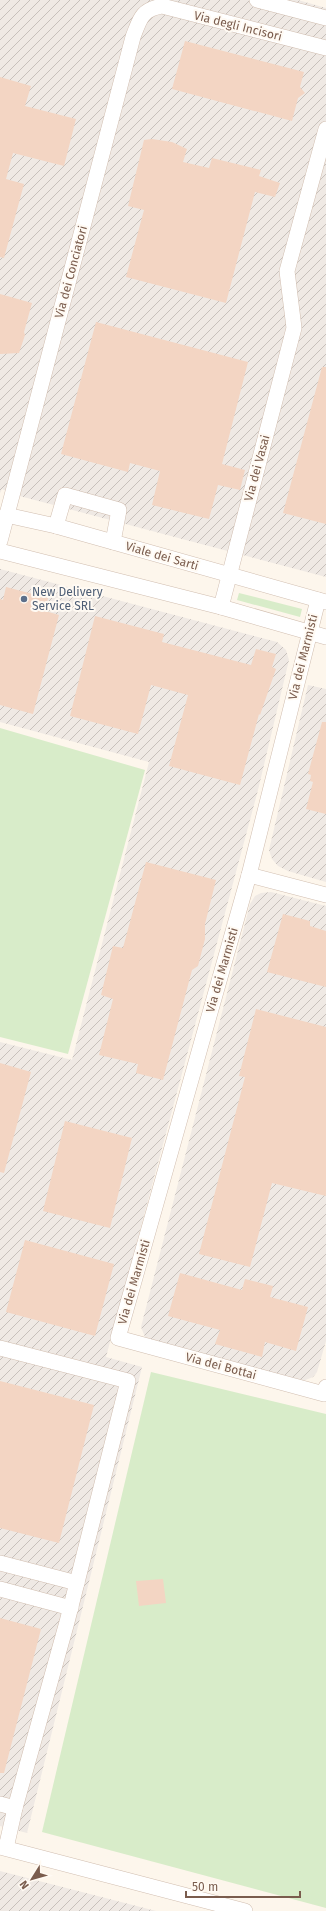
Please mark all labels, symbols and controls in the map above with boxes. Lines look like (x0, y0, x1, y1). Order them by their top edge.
street label: Via degli Incisori (193, 8, 283, 44)
street label: Via dei Conciatori (52, 224, 90, 320)
street label: Via dei Vasai (241, 433, 273, 503)
street label: Viale dei Sarti (124, 539, 200, 573)
place label: New Delivery Service SRL (32, 585, 103, 613)
marker: New Delivery Service SRL (19, 594, 29, 604)
street label: Via dei Marmisti (286, 613, 320, 701)
street label: Via dei Marmisti (203, 926, 241, 1014)
street label: Via dei Marmisti (115, 1238, 153, 1326)
street label: Via dei Bottai (184, 1350, 258, 1382)
north arrow (12, 1859, 52, 1899)
scale bar (186, 1873, 300, 1899)
text: N (17, 1878, 32, 1892)
text: 50 m (192, 1880, 218, 1894)

